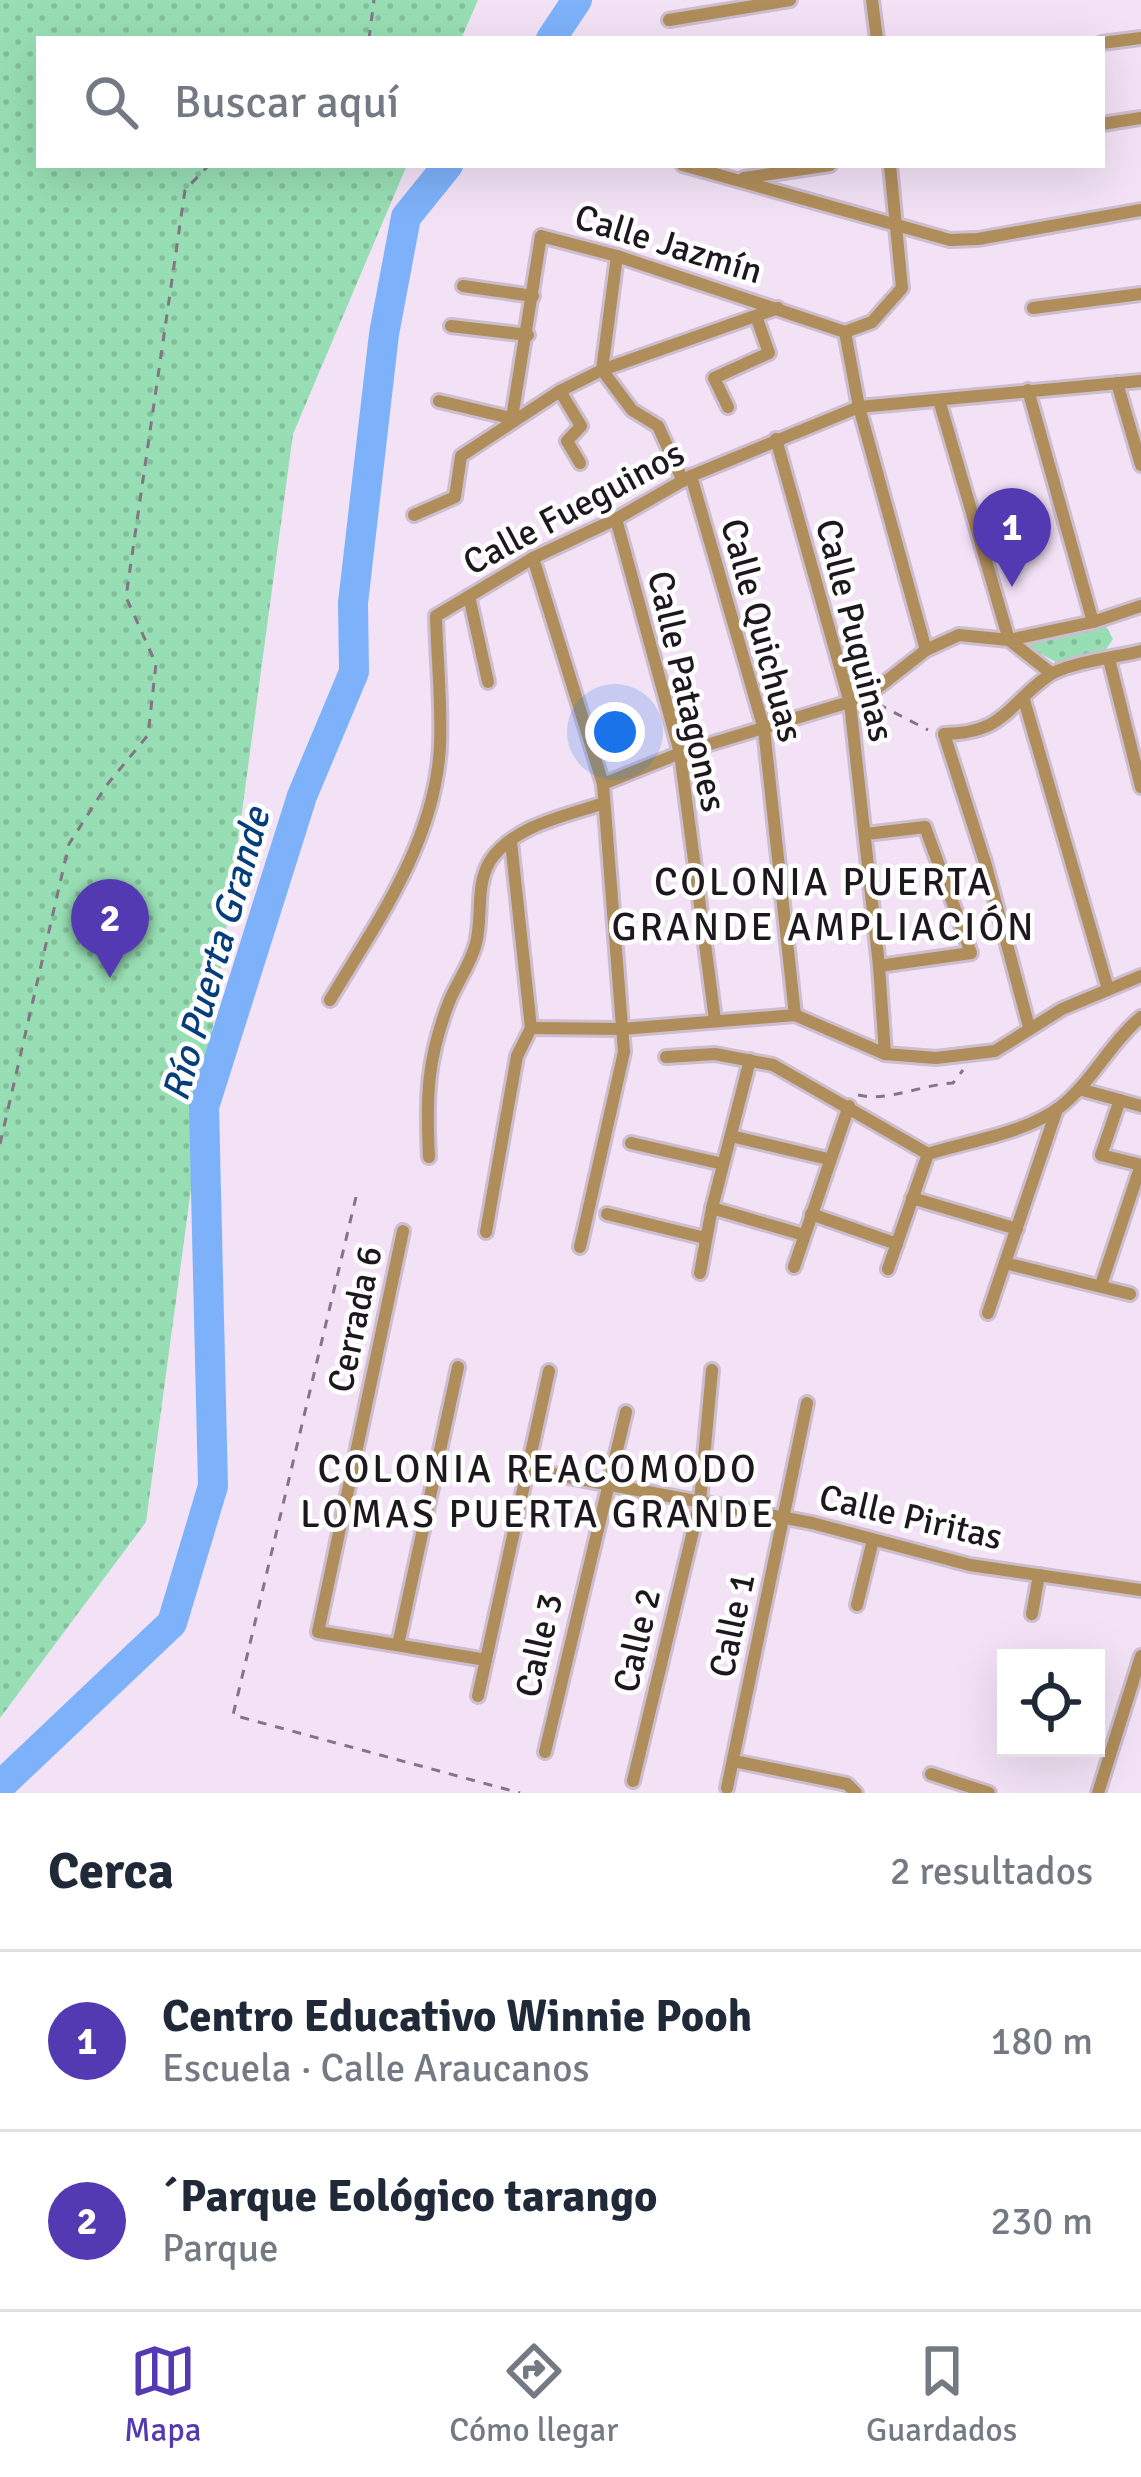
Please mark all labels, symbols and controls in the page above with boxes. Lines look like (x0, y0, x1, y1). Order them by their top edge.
search box (36, 36, 1105, 168)
icon: search (78, 69, 144, 135)
text: Buscar aquí (174, 75, 399, 130)
street label: Calle Jazmín (569, 195, 768, 294)
street label: Calle Fueguinos (455, 431, 692, 585)
pin: 1 (973, 488, 1051, 587)
street label: Calle Quichuas (710, 514, 813, 747)
street label: Calle Puquinas (805, 514, 904, 746)
street label: Calle Patagones (637, 567, 736, 816)
your location (585, 702, 645, 762)
water label: Río Puerta Grande (151, 800, 281, 1106)
district label: COLONIA PUERTA GRANDE AMPLIACIÓN (611, 858, 1037, 951)
pin: 2 (71, 879, 149, 978)
street label: Cerrada 6 (318, 1242, 393, 1397)
district label: COLONIA REACOMODO LOMAS PUERTA GRANDE (300, 1445, 776, 1538)
street label: Calle Piritas (815, 1475, 1006, 1560)
street label: Calle 1 (699, 1569, 765, 1682)
street label: Calle 2 (604, 1584, 671, 1697)
street label: Calle 3 (506, 1589, 573, 1702)
map controls (997, 1649, 1105, 1757)
button: locate (997, 1649, 1105, 1757)
text: Cerca (48, 1840, 174, 1903)
text: 2 resultados (890, 1847, 1093, 1895)
text: Centro Educativo Winnie Pooh (162, 1989, 752, 2044)
text: 1 (76, 2017, 98, 2065)
text: 180 m (990, 2017, 1093, 2065)
text: Escuela · Calle Araucanos (162, 2044, 590, 2092)
text: ´Parque Eológico tarango (162, 2169, 658, 2224)
text: 2 (76, 2197, 98, 2245)
text: 230 m (990, 2197, 1093, 2245)
text: Parque (162, 2224, 278, 2272)
tab: Mapa (124, 2338, 201, 2451)
tab: Cómo llegar (449, 2338, 618, 2451)
tab: Guardados (866, 2338, 1017, 2451)

